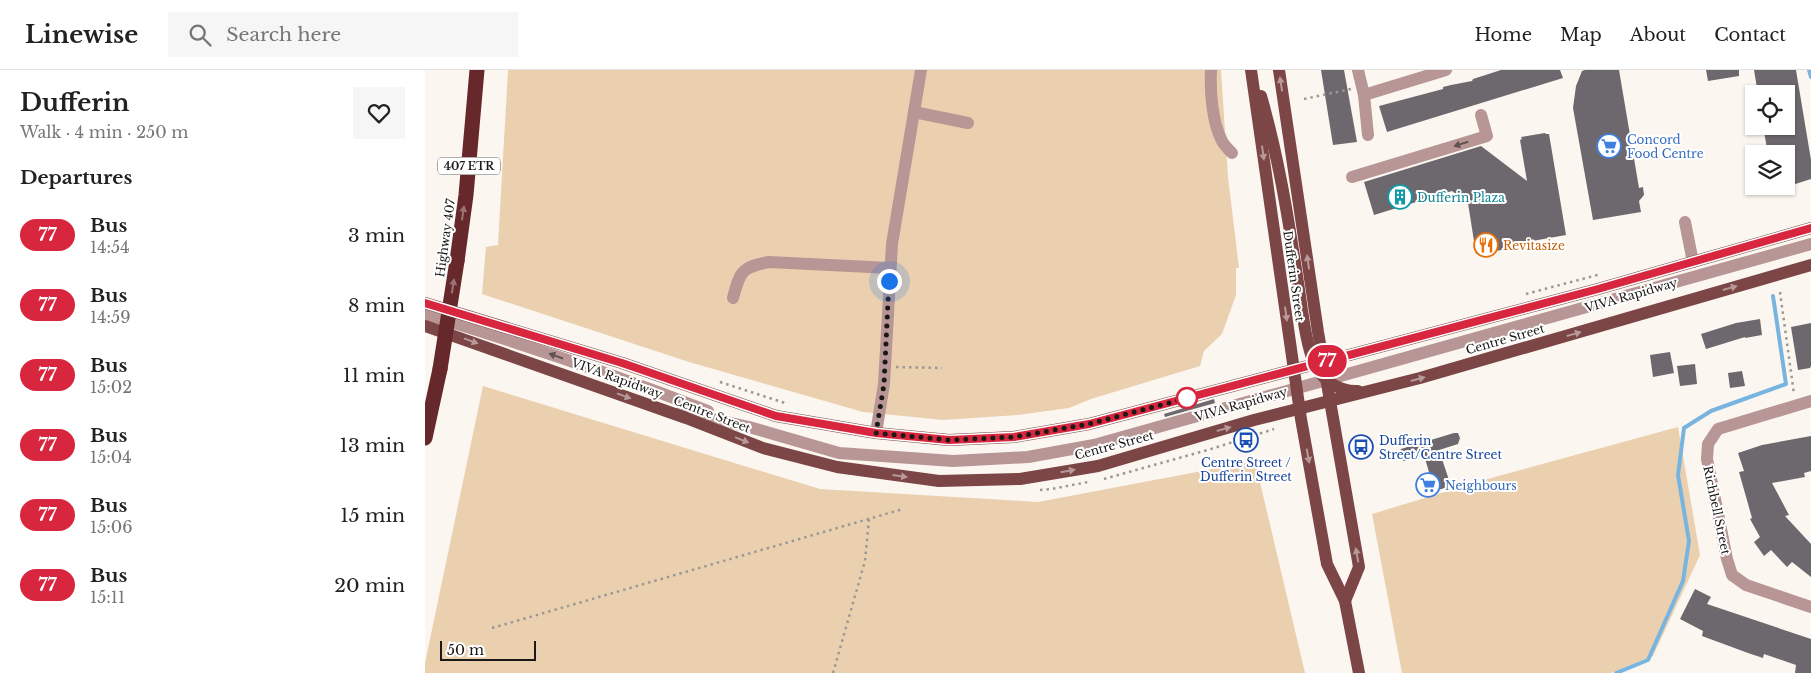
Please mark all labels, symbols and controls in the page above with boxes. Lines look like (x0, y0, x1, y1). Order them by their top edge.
search box (168, 12, 518, 57)
text: Linewise (25, 20, 138, 49)
icon: search (186, 21, 214, 49)
text: Search here (226, 23, 341, 46)
text: Home (1474, 24, 1532, 46)
text: Map (1560, 24, 1602, 46)
text: About (1630, 24, 1686, 46)
text: Contact (1714, 24, 1786, 46)
one-way arrow (1276, 75, 1284, 91)
map controls (1745, 85, 1795, 195)
button: locate (1745, 85, 1795, 135)
button: heart (353, 87, 405, 139)
text: Dufferin (20, 88, 129, 117)
text: Walk · 4 min · 250 m (20, 122, 188, 142)
place label: Concord Food Centre (1627, 132, 1704, 161)
supermarket icon: Concord Food Centre (1596, 133, 1622, 159)
one-way arrow (1453, 140, 1468, 148)
one-way arrow (1259, 145, 1267, 161)
button: layers (1745, 145, 1795, 195)
road number: 407 ETR (438, 158, 500, 174)
text: Departures (20, 166, 132, 189)
building icon: Dufferin Plaza (1387, 184, 1413, 210)
place label: Dufferin Plaza (1417, 190, 1505, 205)
street label: Highway 407 (432, 197, 458, 278)
one-way arrow (460, 204, 468, 220)
text: Bus (90, 214, 127, 237)
text: 77 (38, 224, 57, 246)
text: 3 min (348, 224, 405, 247)
street label: Dufferin Street (1280, 230, 1308, 323)
restaurant icon: Revitasize (1473, 232, 1499, 258)
text: 14:54 (90, 237, 130, 257)
place label: Revitasize (1503, 238, 1565, 253)
one-way arrow (1303, 253, 1311, 269)
your location (877, 269, 902, 294)
street label: VIVA Rapidway (1582, 275, 1679, 316)
one-way arrow (449, 278, 457, 294)
text: Bus (90, 284, 127, 307)
one-way arrow (1722, 284, 1737, 292)
text: 77 (38, 294, 57, 316)
text: 8 min (348, 294, 405, 317)
one-way arrow (1282, 306, 1290, 322)
text: 14:59 (90, 307, 130, 327)
street label: Centre Street (1464, 320, 1547, 357)
one-way arrow (1566, 329, 1581, 337)
one-way arrow (464, 337, 479, 345)
line badge: 77 (1305, 345, 1349, 377)
text: 77 (1318, 350, 1336, 372)
one-way arrow (548, 352, 563, 360)
text: Bus (90, 354, 127, 377)
street label: VIVA Rapidway (569, 354, 665, 402)
text: 77 (38, 364, 57, 386)
text: 11 min (343, 364, 405, 387)
one-way arrow (1410, 375, 1425, 383)
text: 15:02 (90, 377, 132, 397)
street label: VIVA Rapidway (1192, 384, 1289, 425)
unlabelled marker (1176, 387, 1198, 409)
street label: Centre Street (671, 392, 753, 436)
one-way arrow (617, 393, 632, 400)
text: Bus (90, 424, 127, 447)
one-way arrow (1217, 424, 1232, 432)
street label: Centre Street (1073, 427, 1156, 463)
bus stop icon: Centre Street / Dufferin Street (1233, 427, 1259, 453)
place label: Dufferin Street/Centre Street (1379, 433, 1502, 462)
text: 77 (38, 434, 57, 456)
text: 13 min (339, 434, 405, 457)
bus stop icon: Dufferin Street/Centre Street (1348, 434, 1374, 460)
one-way arrow (735, 436, 750, 444)
text: 15:04 (90, 447, 132, 467)
one-way arrow (1304, 448, 1312, 464)
place label: Centre Street / Dufferin Street (1200, 455, 1292, 484)
street label: Richbell Street (1700, 464, 1734, 556)
one-way arrow (1060, 466, 1076, 474)
one-way arrow (892, 472, 908, 480)
supermarket icon: Neighbours (1415, 472, 1441, 498)
place label: Neighbours (1445, 478, 1517, 493)
text: Bus (90, 494, 127, 517)
text: 77 (38, 504, 57, 526)
text: 15 min (340, 504, 405, 527)
text: 15:06 (90, 517, 133, 537)
one-way arrow (1353, 547, 1361, 563)
text: Bus (90, 564, 127, 587)
text: 77 (38, 574, 57, 596)
text: 20 min (334, 574, 405, 597)
text: 15:11 (90, 587, 125, 607)
scale bar (440, 638, 536, 661)
text: 50 m (447, 641, 484, 659)

